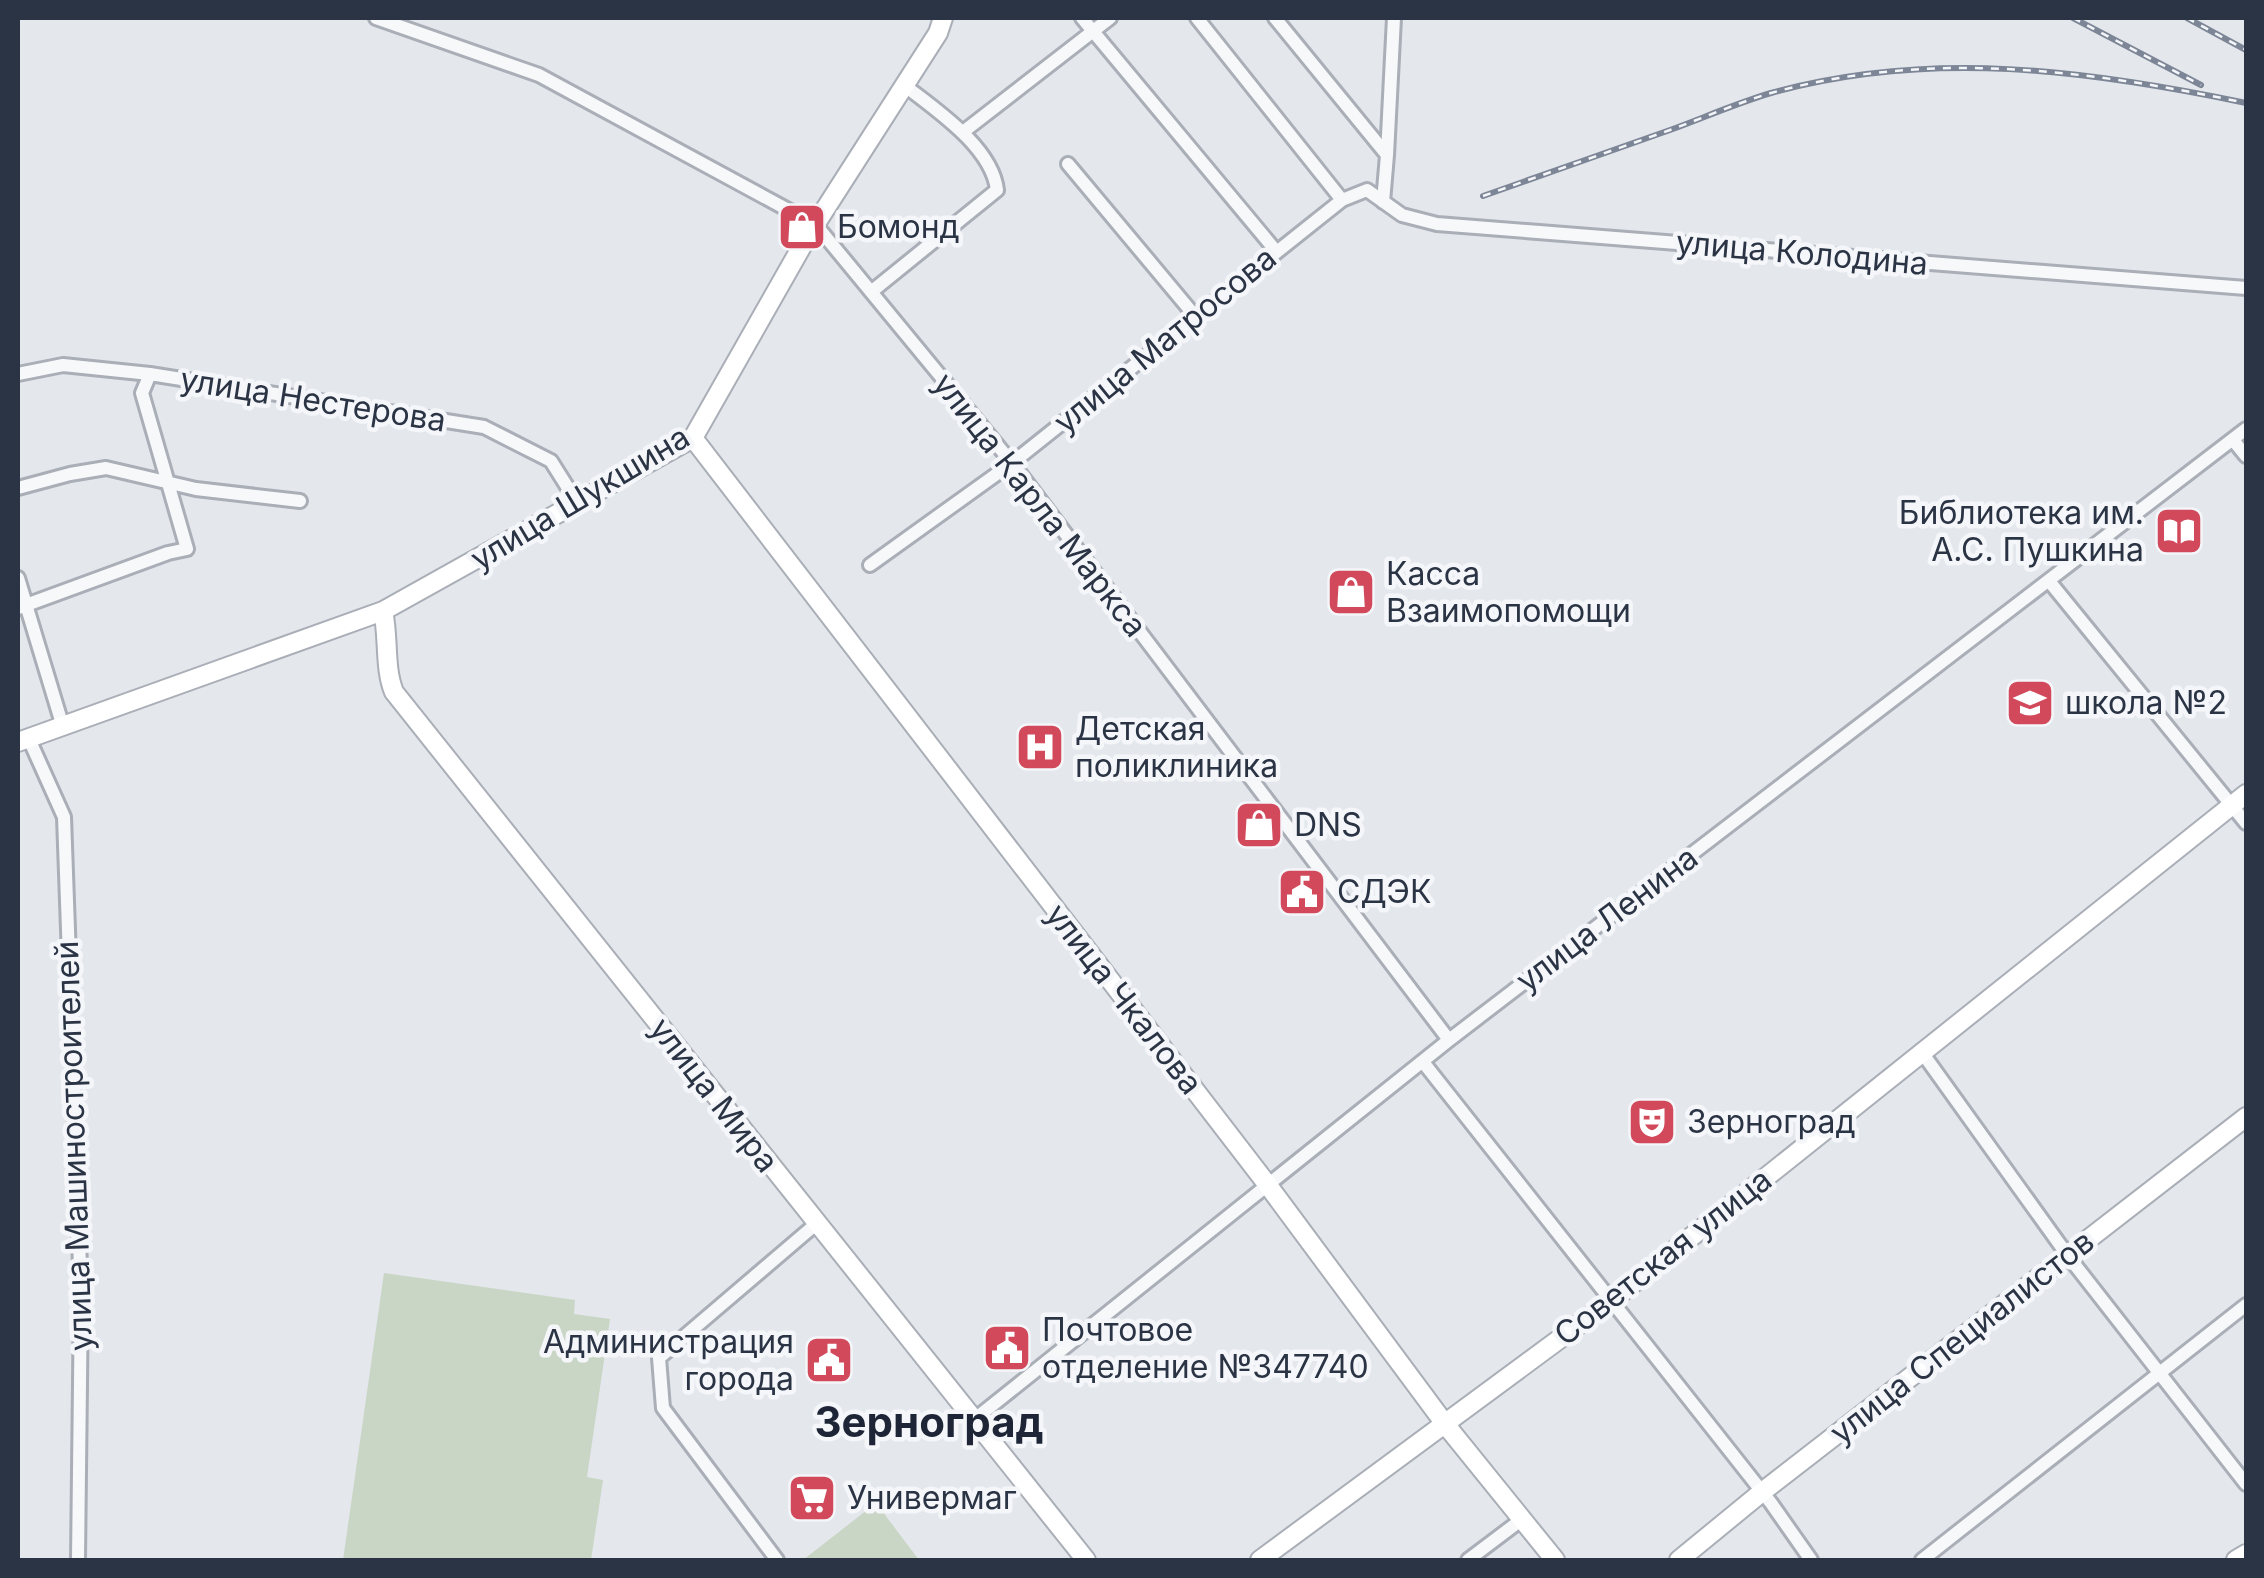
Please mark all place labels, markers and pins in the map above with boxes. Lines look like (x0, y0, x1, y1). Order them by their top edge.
shop icon: Бомонд (776, 201, 828, 253)
place label: Бомонд (837, 207, 960, 246)
place label: Библиотека им. А.С. Пушкина (1899, 493, 2144, 569)
library icon: Библиотека им. А.С. Пушкина (2153, 505, 2205, 557)
place label: Касса Взаимопомощи (1386, 554, 1631, 630)
shop icon: Касса Взаимопомощи (1325, 566, 1377, 618)
school or university icon: школа №2 (2004, 677, 2056, 729)
place label: школа №2 (2065, 683, 2227, 722)
place label: Детская поликлиника (1075, 709, 1278, 785)
hospital icon: Детская поликлиника (1014, 721, 1066, 773)
shop icon: DNS (1233, 799, 1285, 851)
place label: DNS (1294, 805, 1362, 844)
public building icon: СДЭК (1276, 866, 1328, 918)
place label: СДЭК (1337, 872, 1431, 911)
theatre icon: Зерноград (1626, 1096, 1678, 1148)
place label: Зерноград (1687, 1102, 1856, 1141)
place label: Почтовое отделение №347740 (1042, 1310, 1369, 1386)
place label: Администрация города (543, 1322, 794, 1398)
public building icon: Почтовое отделение №347740 (981, 1322, 1033, 1374)
public building icon: Администрация города (803, 1334, 855, 1386)
supermarket icon: Универмаг (786, 1472, 838, 1524)
place label: Универмаг (847, 1478, 1017, 1517)

